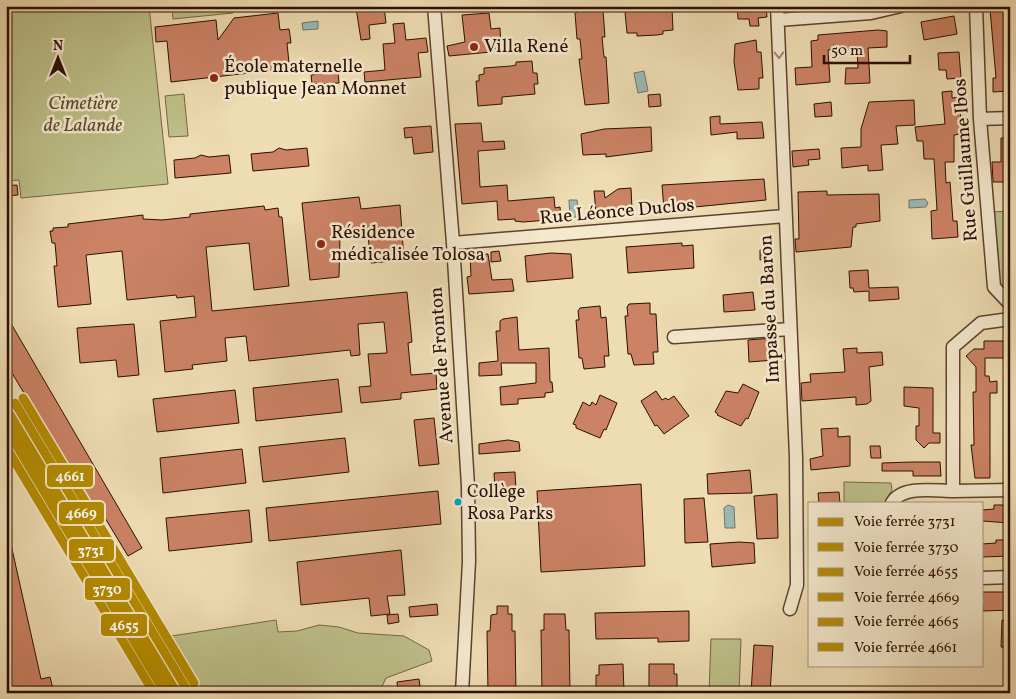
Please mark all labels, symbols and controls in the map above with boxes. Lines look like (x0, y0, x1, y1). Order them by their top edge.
north arrow (32, 32, 82, 82)
scale bar (824, 32, 910, 64)
place label: Villa René (484, 34, 568, 60)
text: N (53, 37, 63, 56)
marker: Villa René (468, 41, 480, 53)
text: 50 m (831, 41, 863, 62)
one-way arrow (774, 51, 785, 59)
place label: École maternelle publique Jean Monnet (224, 54, 407, 102)
marker: École maternelle publique Jean Monnet (208, 72, 220, 84)
street label: Rue Guillaume Ibos (947, 78, 985, 242)
park label: Cimetière de Lalande (44, 91, 122, 139)
street label: Rue Léonce Duclos (538, 192, 696, 232)
place label: Résidence médicalisée Tolosa (331, 220, 485, 268)
street label: Impasse du Baron (753, 234, 787, 384)
marker: Résidence médicalisée Tolosa (315, 238, 327, 250)
street label: Avenue de Fronton (424, 286, 460, 444)
line badge: 4661 (46, 464, 94, 488)
text: 4661 (55, 468, 85, 487)
place label: Collège Rosa Parks (467, 480, 553, 527)
marker: Collège Rosa Parks (453, 497, 463, 507)
line badge: 4669 (58, 501, 105, 525)
legend (808, 502, 984, 666)
text: 4669 (65, 505, 97, 524)
text: Voie ferrée 3731 (854, 512, 956, 533)
line badge: 3731 (68, 538, 115, 562)
text: Voie ferrée 3730 (854, 538, 958, 559)
text: 3731 (78, 542, 104, 561)
text: Voie ferrée 4655 (854, 562, 958, 583)
line badge: 3730 (84, 577, 131, 601)
text: 3730 (92, 581, 122, 600)
text: Voie ferrée 4669 (854, 588, 959, 609)
text: Voie ferrée 4665 (854, 612, 959, 633)
line badge: 4655 (100, 613, 148, 637)
text: 4655 (109, 617, 139, 636)
text: Voie ferrée 4661 (854, 638, 957, 659)

